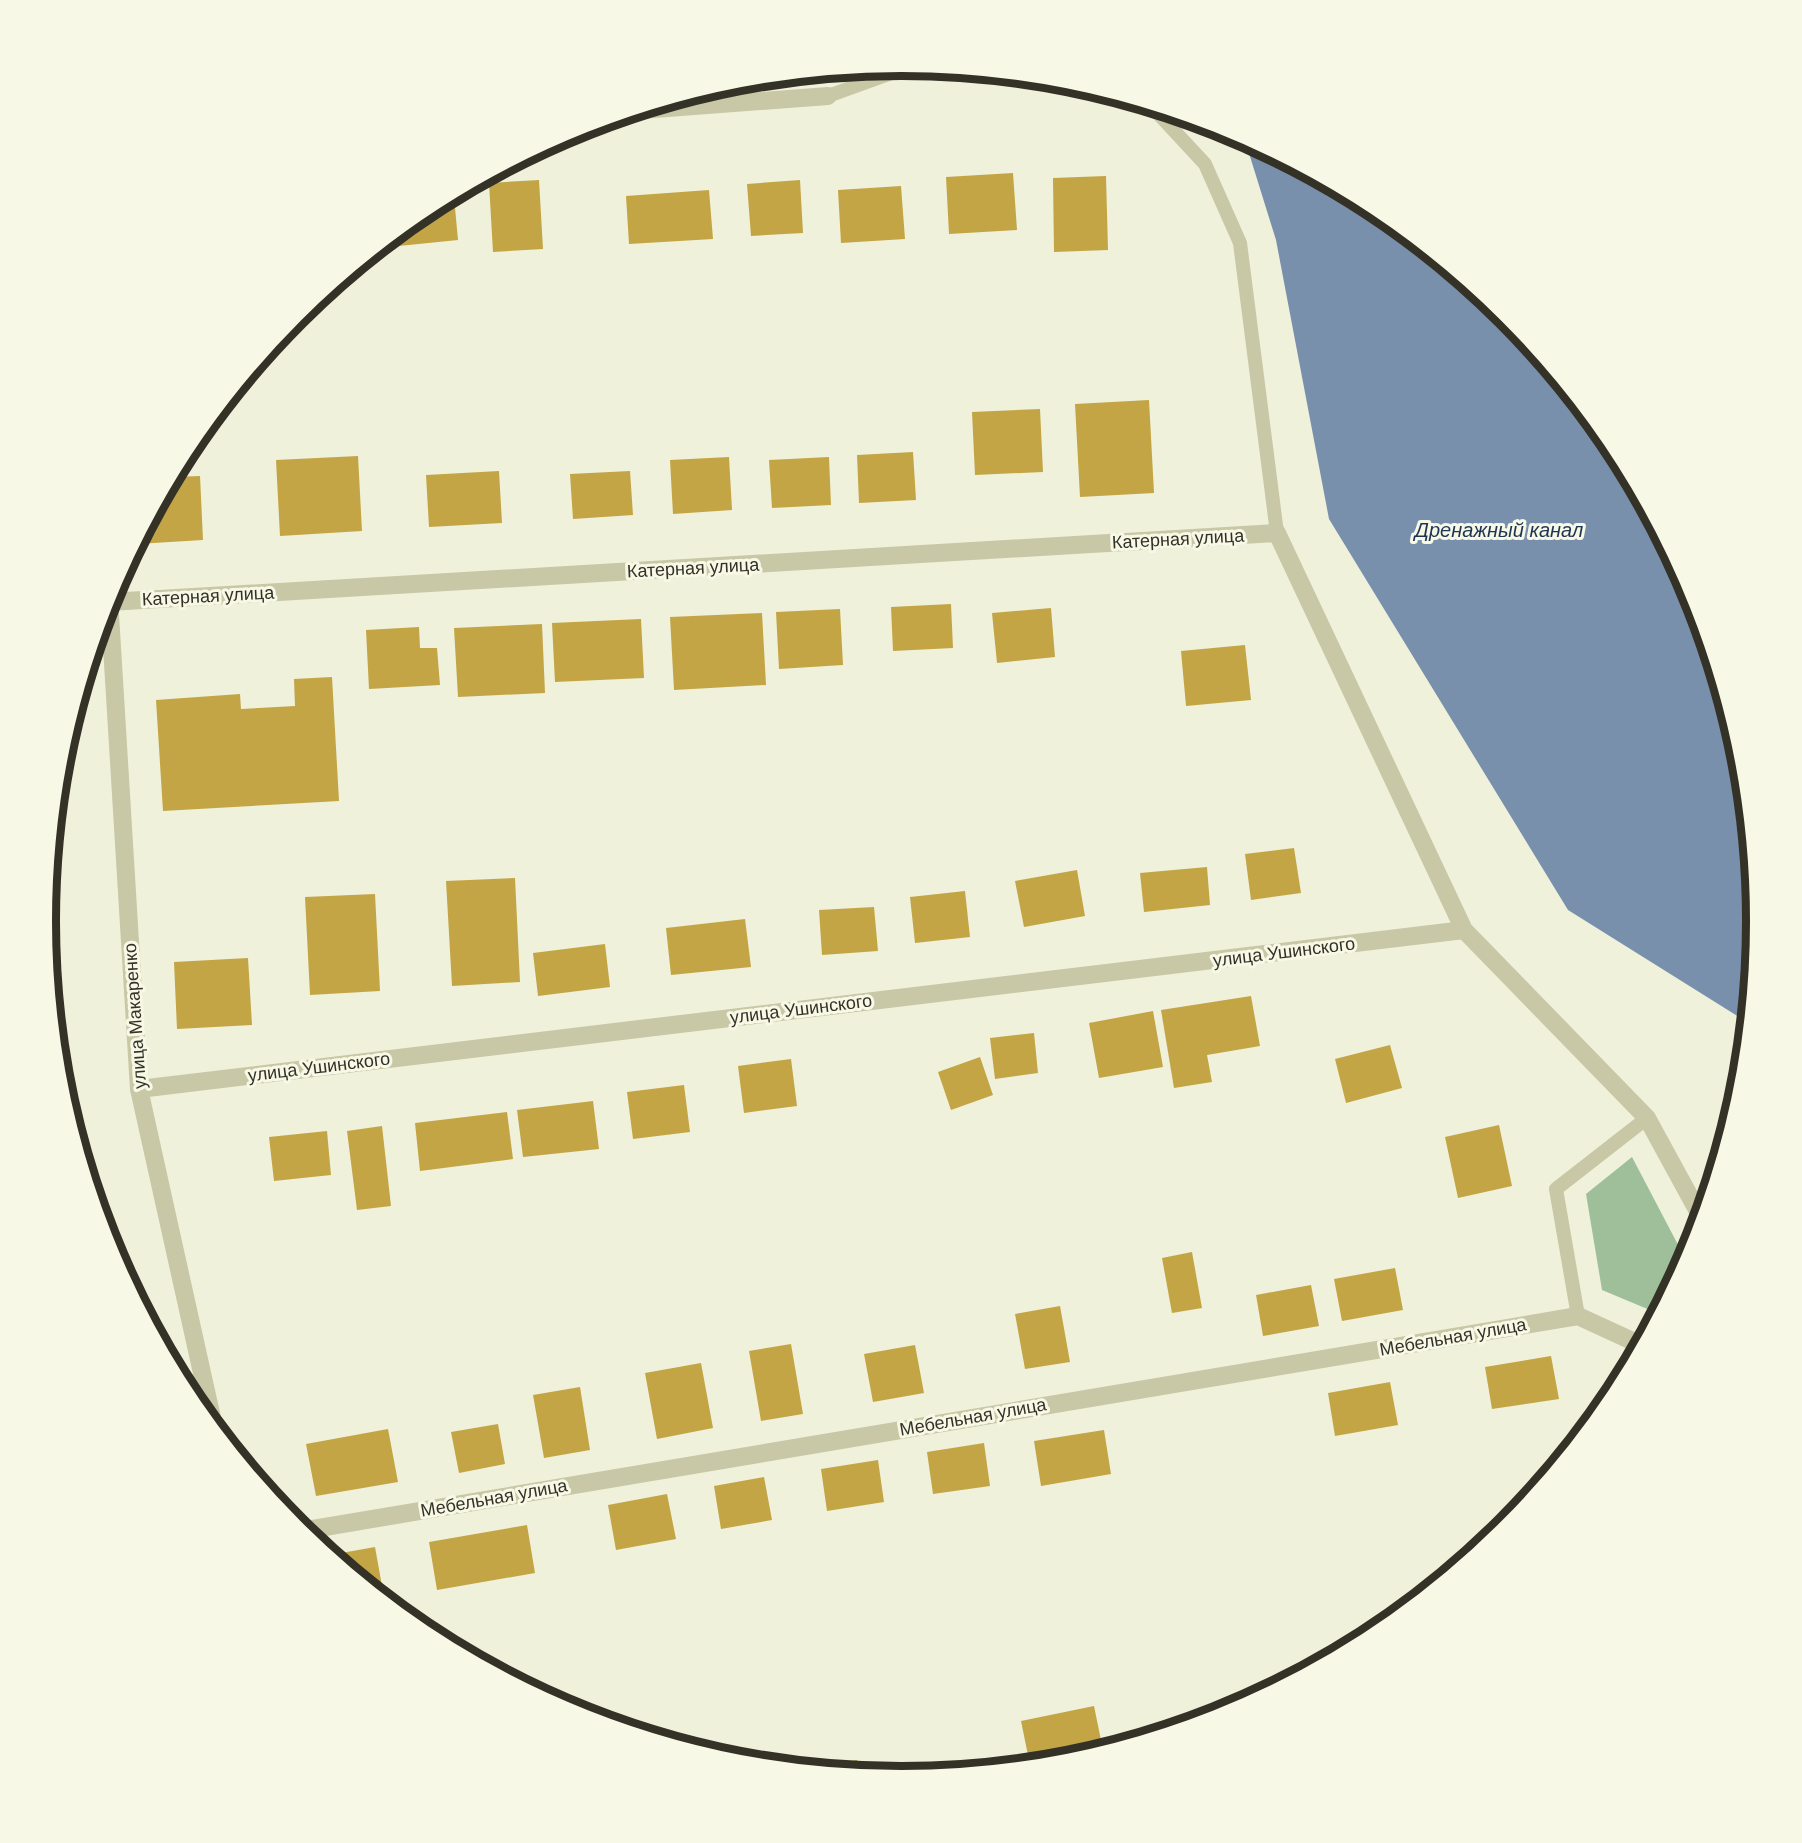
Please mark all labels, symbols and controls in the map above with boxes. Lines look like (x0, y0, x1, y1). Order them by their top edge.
water label: Дренажный канал (1413, 519, 1583, 541)
street label: Катерная улица (1111, 525, 1246, 552)
street label: Катерная улица (626, 554, 761, 581)
street label: Катерная улица (141, 582, 276, 609)
street label: улица Ушинского (1212, 933, 1356, 971)
street label: улица Макаренко (120, 942, 150, 1090)
street label: улица Ушинского (729, 990, 873, 1028)
street label: улица Ушинского (247, 1048, 391, 1086)
street label: Мебельная улица (1378, 1314, 1529, 1360)
street label: Мебельная улица (898, 1394, 1049, 1440)
street label: Мебельная улица (419, 1475, 570, 1521)

